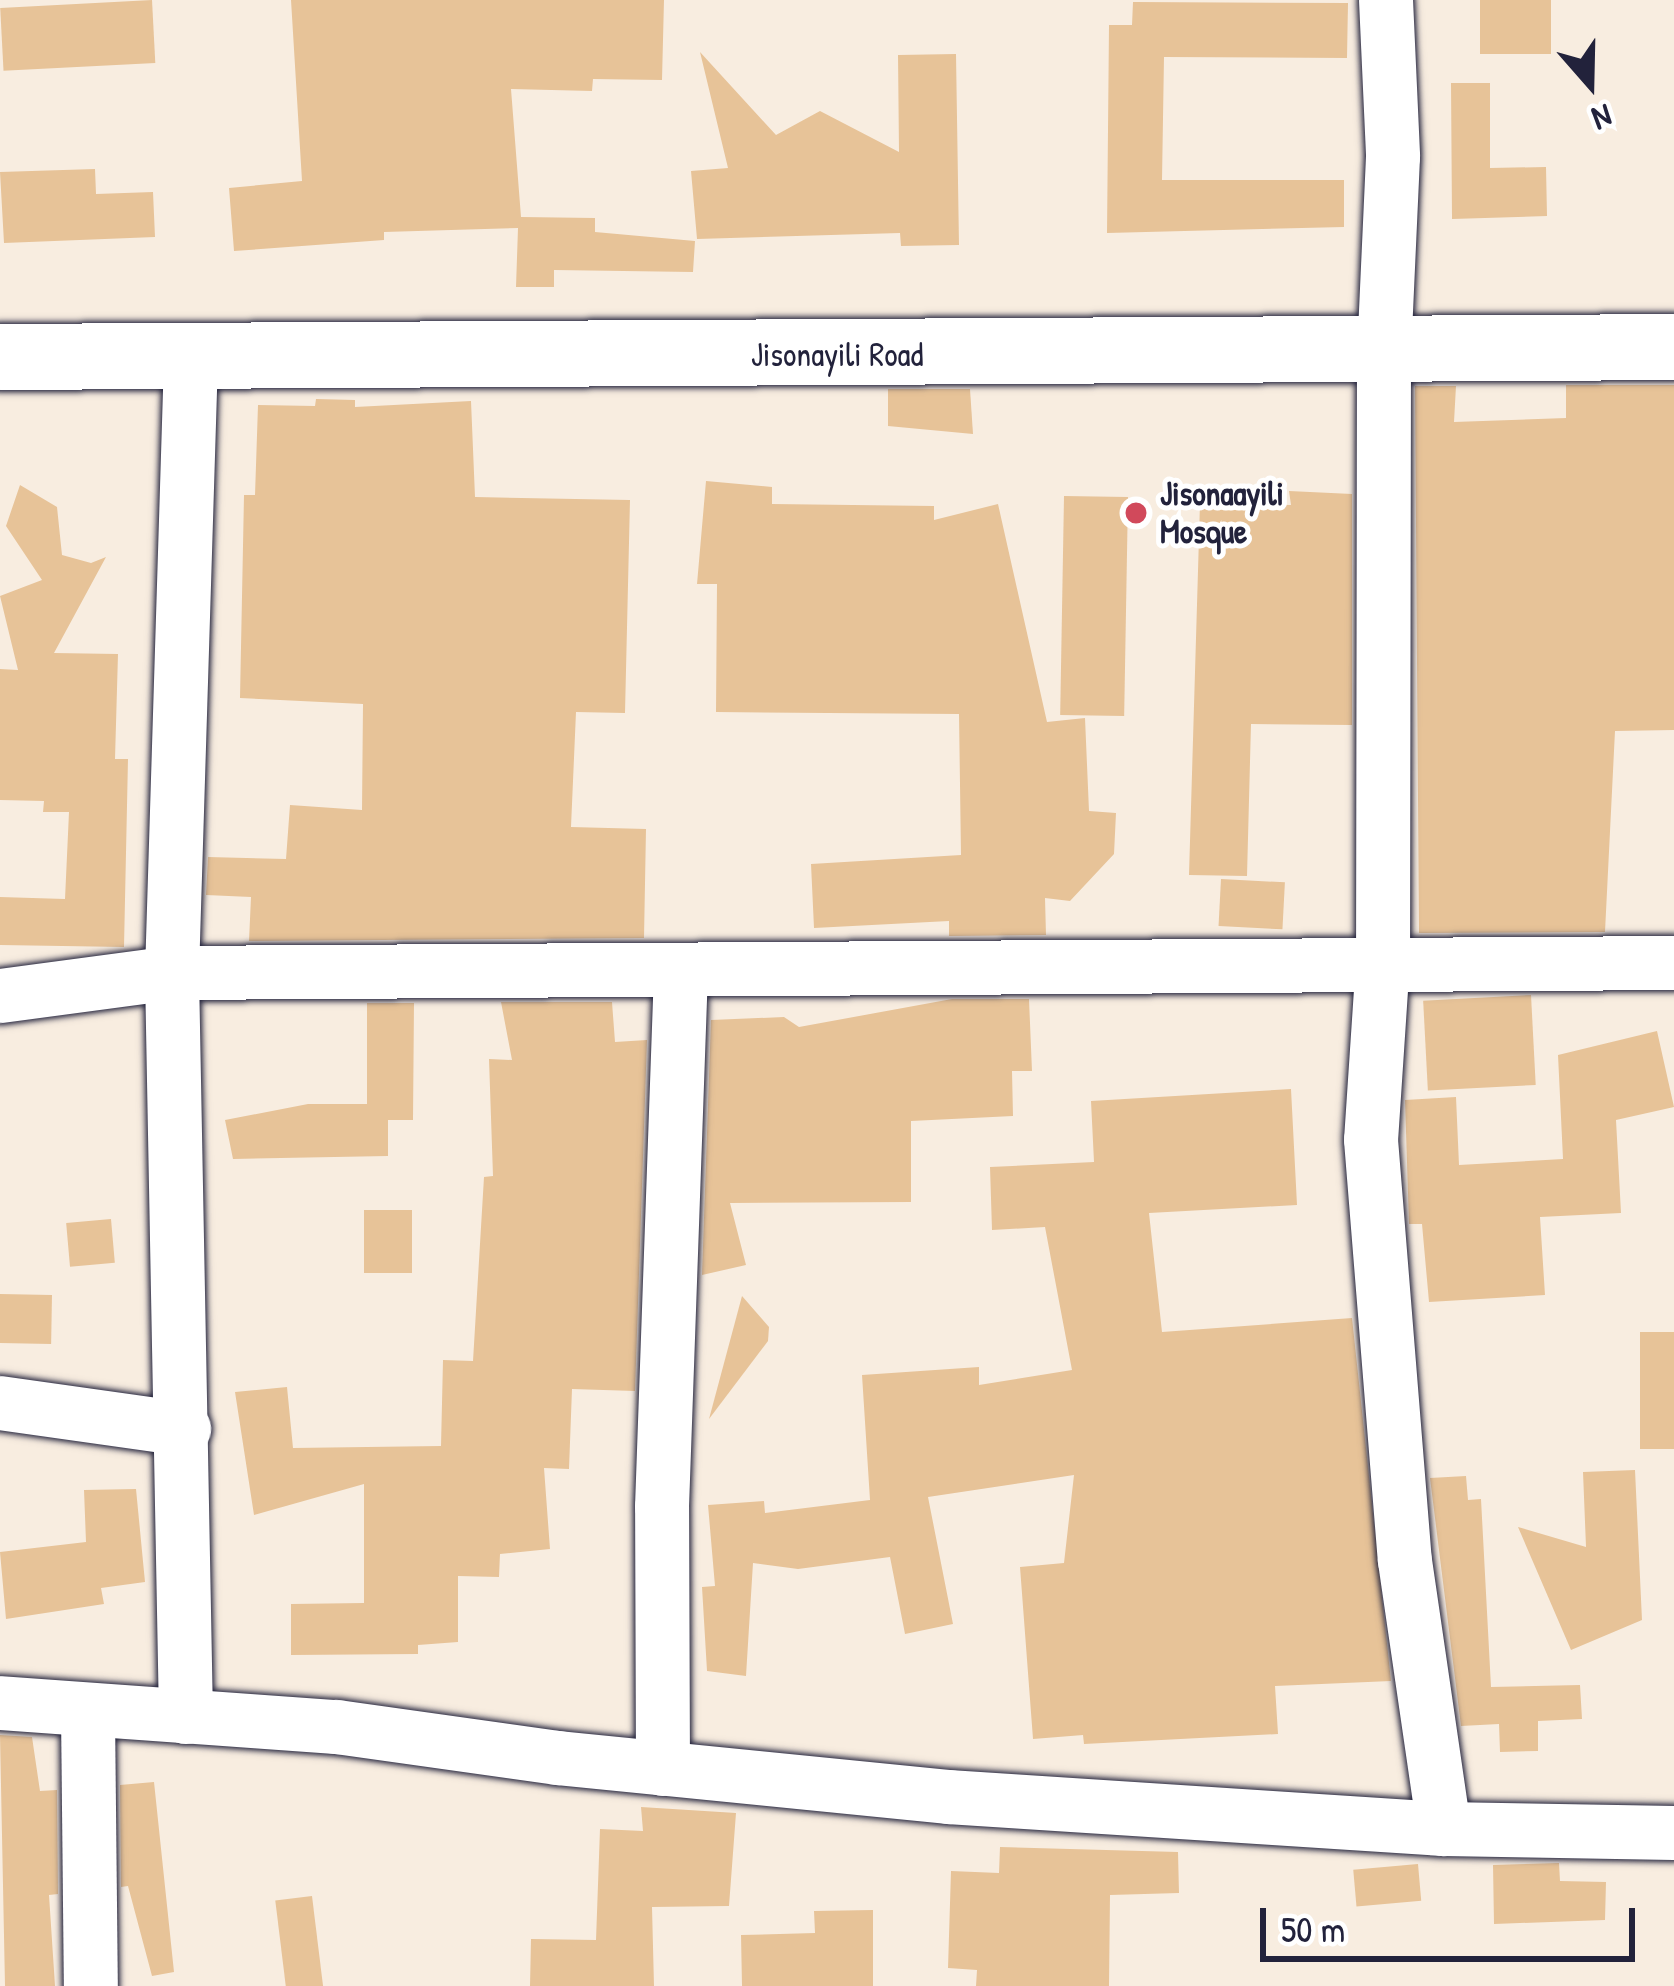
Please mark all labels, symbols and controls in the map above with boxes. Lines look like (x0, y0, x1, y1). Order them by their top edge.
north arrow (1530, 24, 1650, 144)
text: N (1587, 94, 1618, 142)
street label: Jisonayili Road (751, 335, 923, 375)
place label: Jisonaayili Mosque (1160, 474, 1284, 552)
marker: Jisonaayili Mosque (1123, 500, 1149, 526)
scale bar (1266, 1884, 1641, 1958)
text: 50 m (1281, 1904, 1345, 1953)

